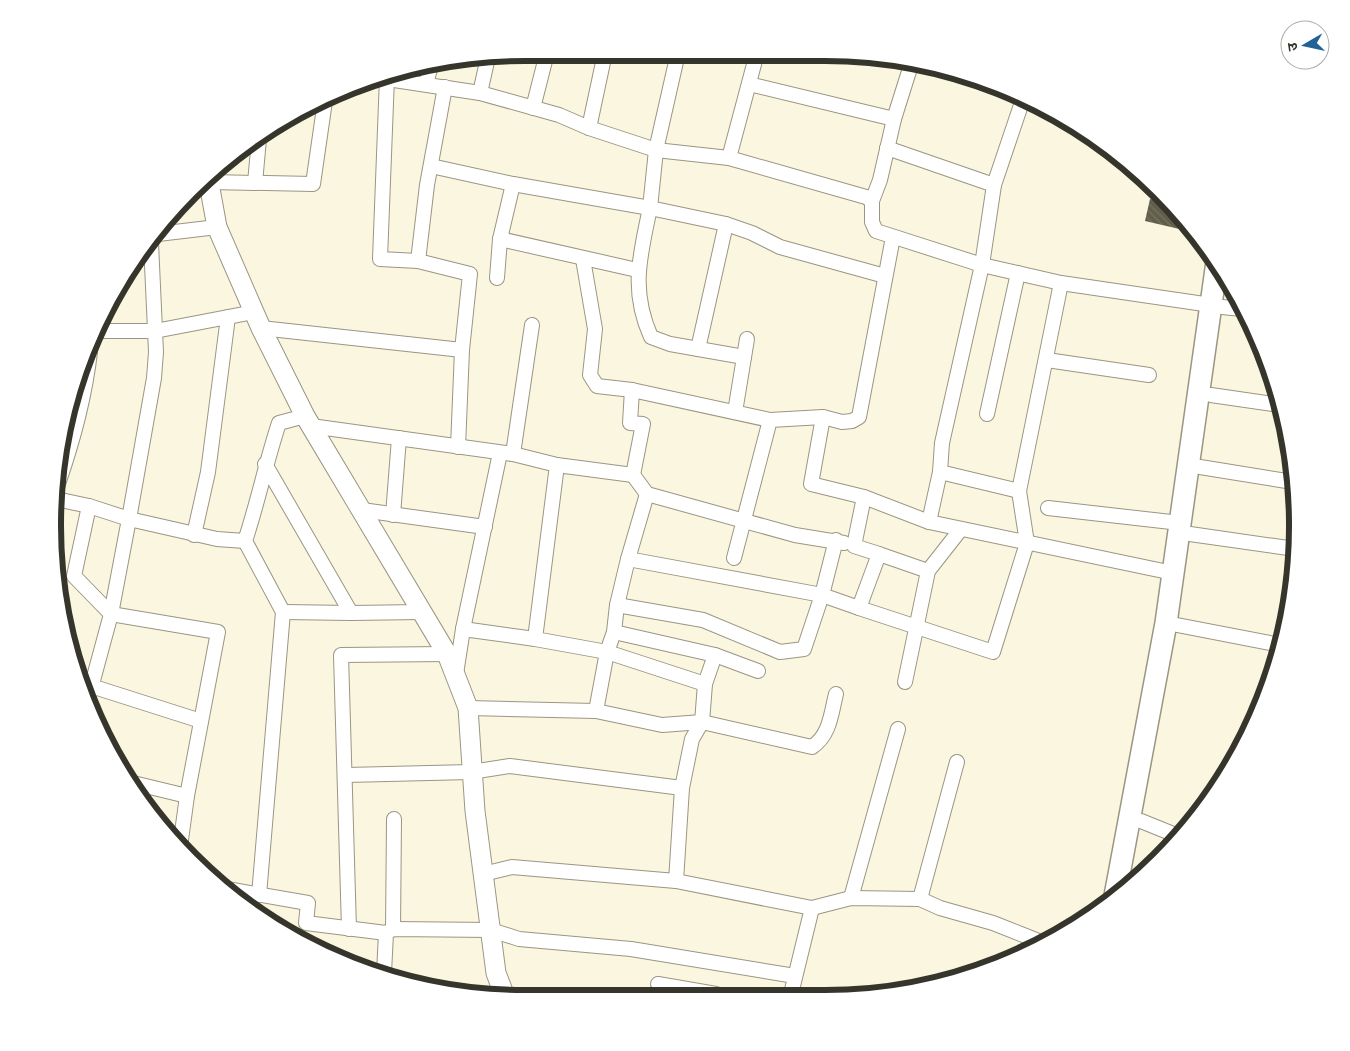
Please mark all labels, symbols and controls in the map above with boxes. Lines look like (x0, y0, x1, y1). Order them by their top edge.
north arrow (1280, 20, 1330, 70)
text: उ (1283, 41, 1302, 52)

